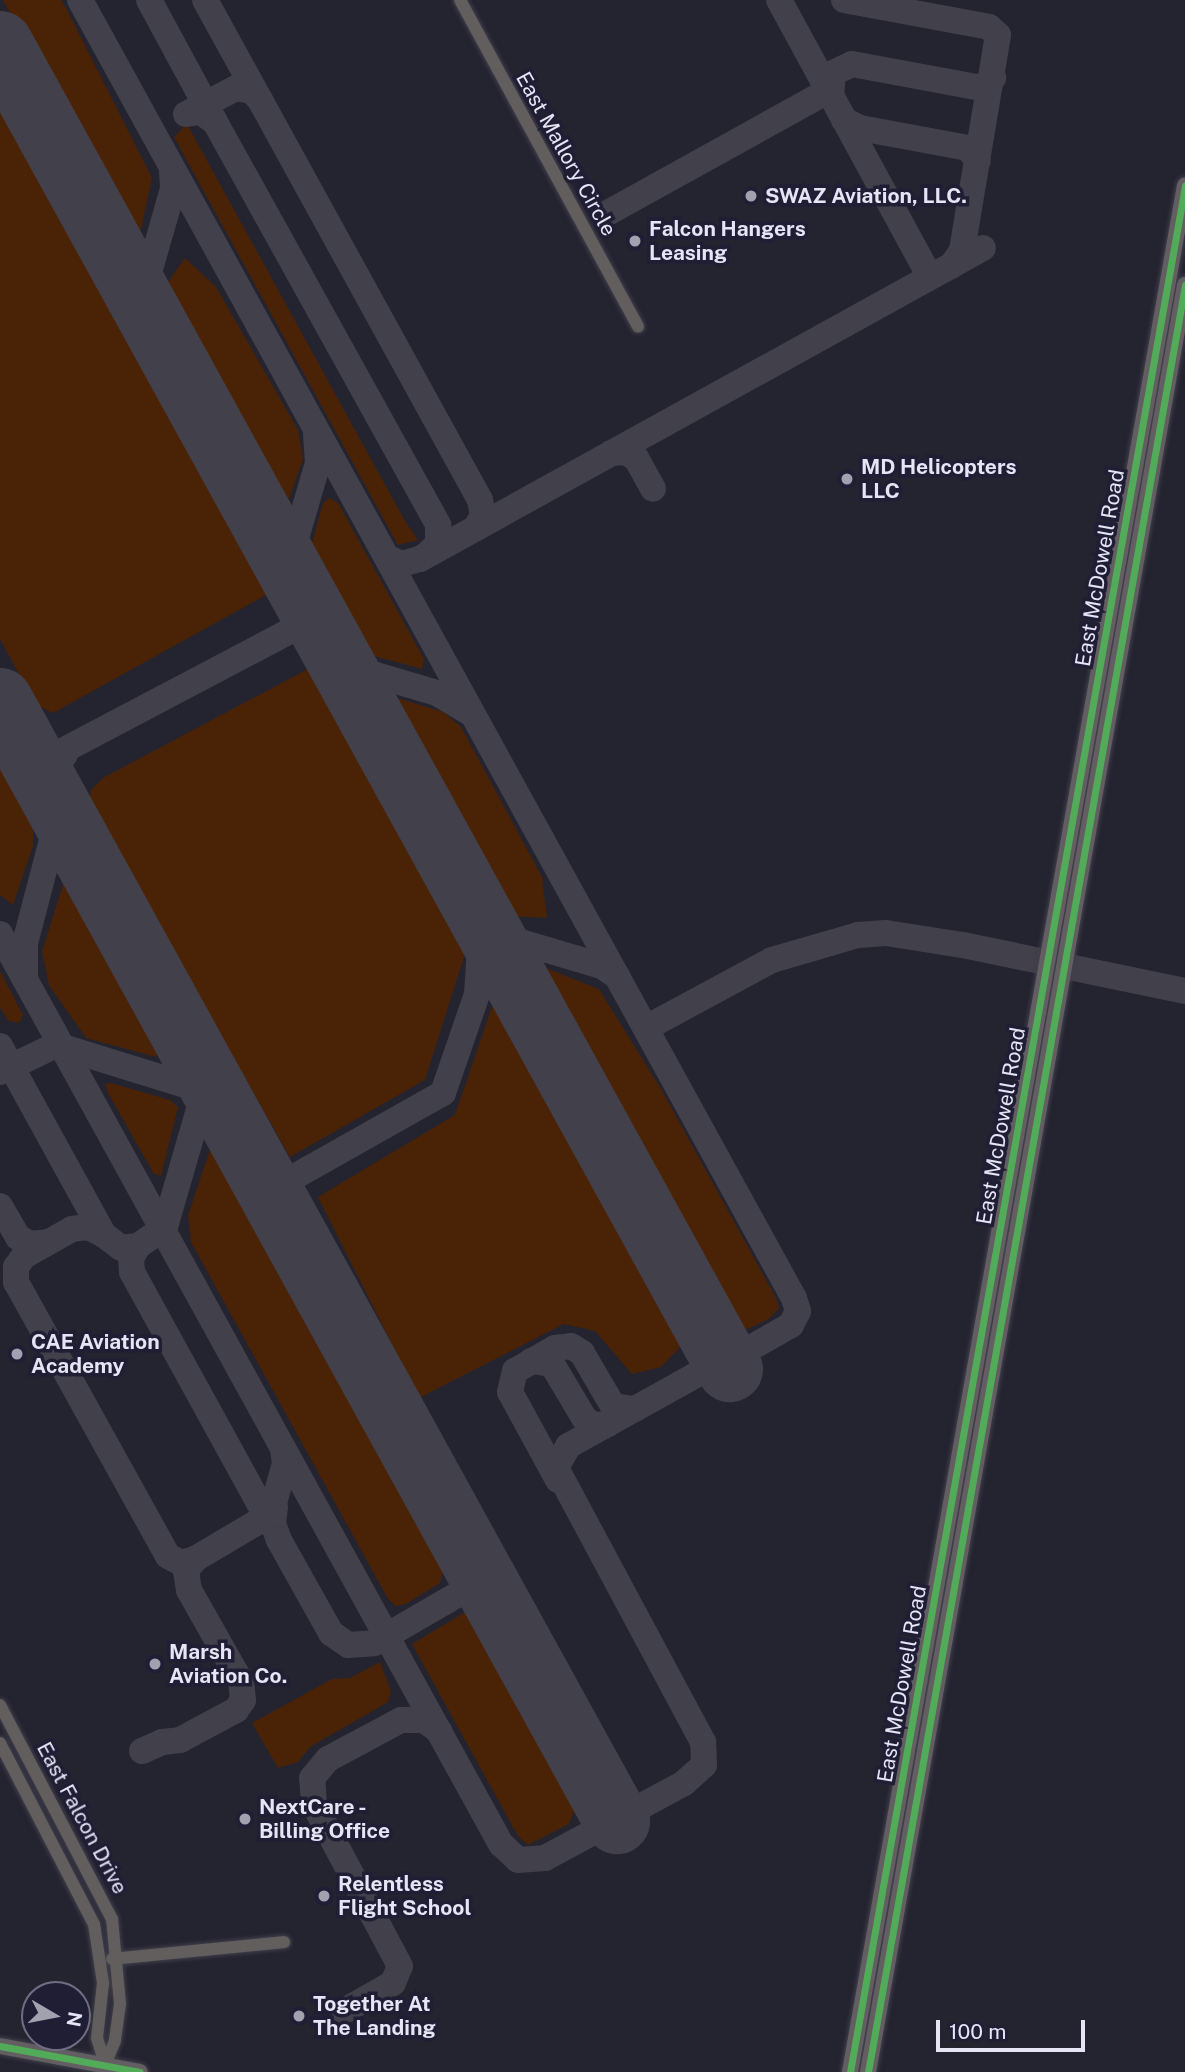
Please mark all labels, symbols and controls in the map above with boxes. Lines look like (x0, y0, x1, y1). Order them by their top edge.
street label: East Mallory Circle (510, 68, 622, 240)
place label: SWAZ Aviation, LLC. (765, 183, 967, 209)
marker: SWAZ Aviation, LLC. (743, 188, 759, 204)
place label: Falcon Hangers Leasing (649, 216, 806, 266)
marker: Falcon Hangers Leasing (627, 233, 643, 249)
place label: MD Helicopters LLC (861, 454, 1017, 504)
street label: East McDowell Road (1070, 468, 1130, 668)
marker: MD Helicopters LLC (839, 471, 855, 487)
street label: East McDowell Road (971, 1026, 1031, 1226)
place label: CAE Aviation Academy (31, 1329, 160, 1379)
marker: CAE Aviation Academy (9, 1346, 25, 1362)
street label: East McDowell Road (872, 1584, 932, 1784)
place label: Marsh Aviation Co. (169, 1639, 287, 1689)
marker: Marsh Aviation Co. (147, 1656, 163, 1672)
street label: East Falcon Drive (31, 1738, 133, 1898)
place label: NextCare - Billing Office (259, 1794, 390, 1844)
marker: NextCare - Billing Office (237, 1811, 253, 1827)
place label: Relentless Flight School (338, 1871, 471, 1921)
marker: Relentless Flight School (316, 1888, 332, 1904)
north arrow (21, 1981, 91, 2051)
place label: Together At The Landing (313, 1991, 436, 2041)
scale bar (940, 2006, 1089, 2050)
marker: Together At The Landing (291, 2008, 307, 2024)
text: N (63, 2010, 87, 2029)
text: 100 m (949, 2019, 1006, 2044)

